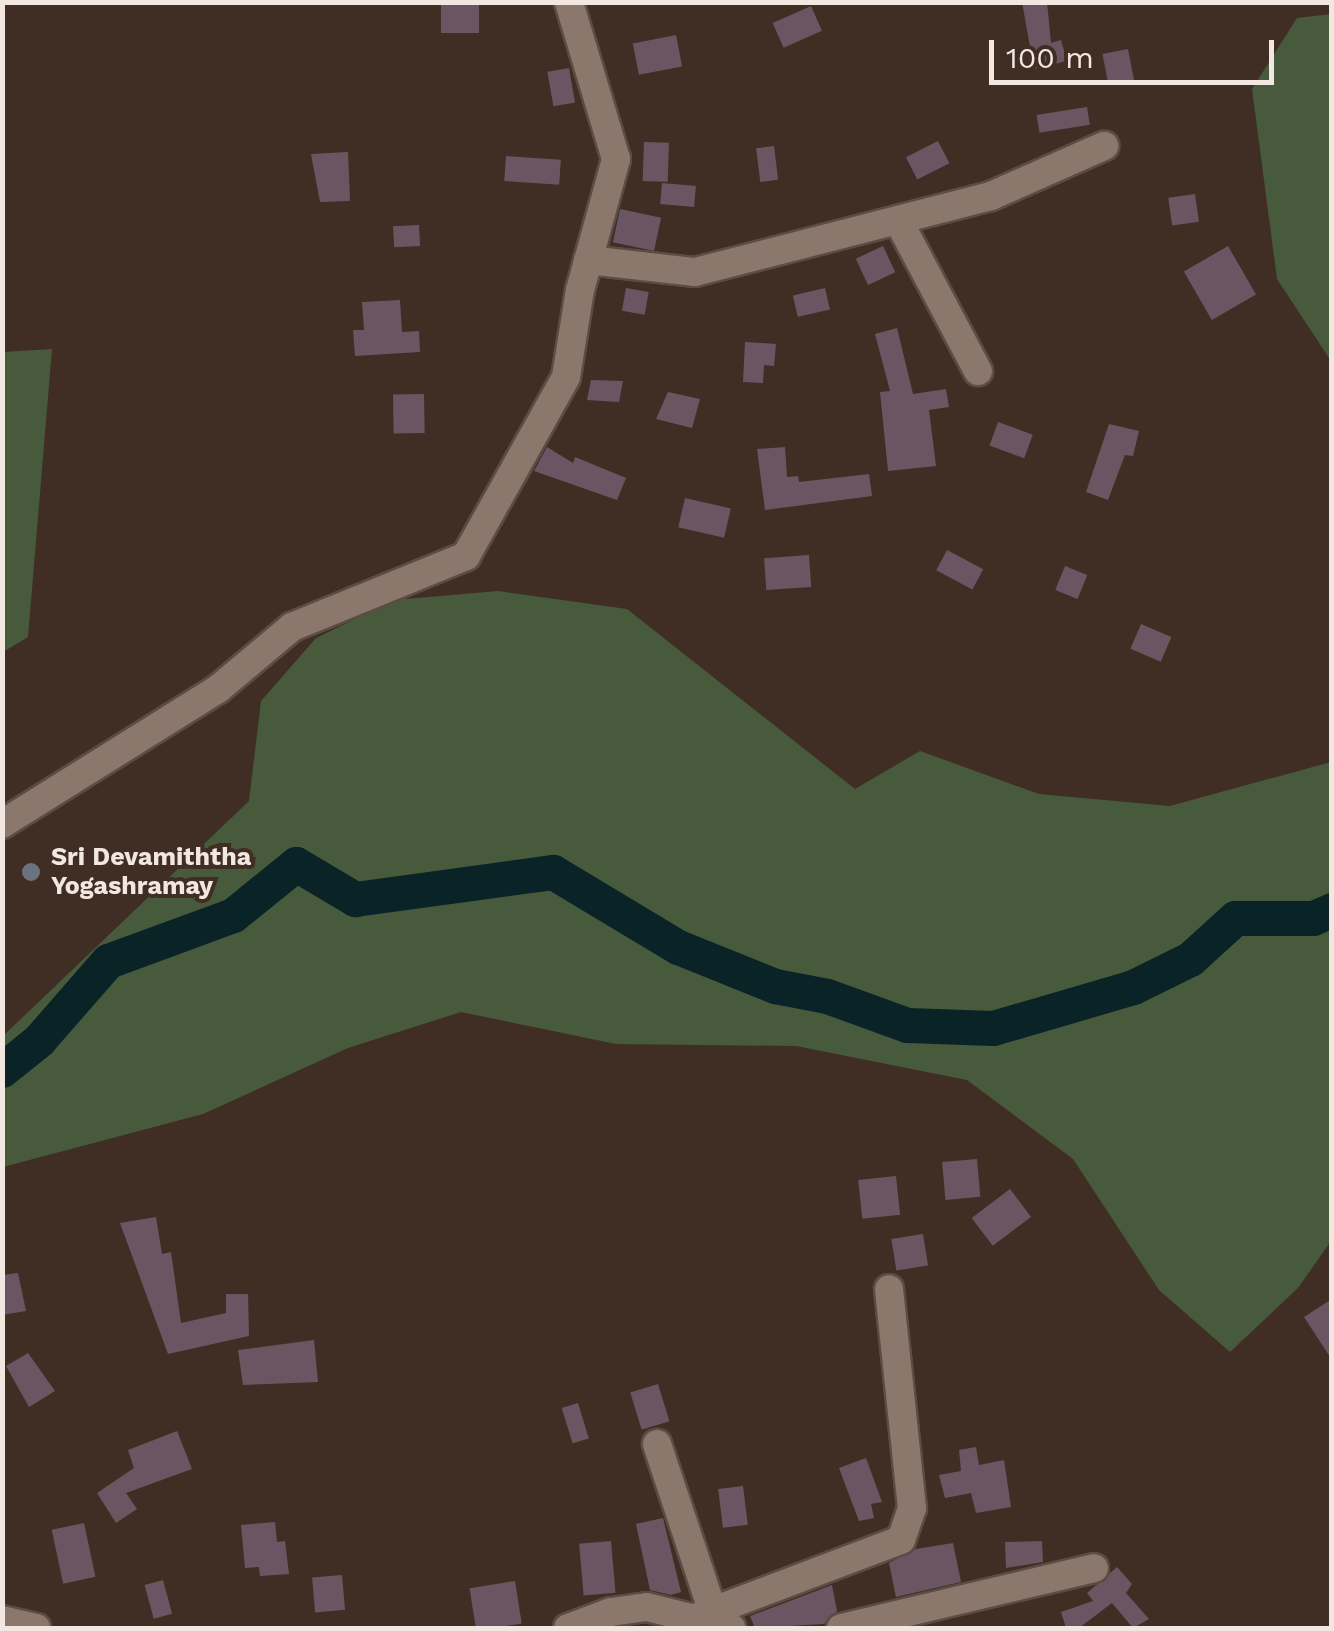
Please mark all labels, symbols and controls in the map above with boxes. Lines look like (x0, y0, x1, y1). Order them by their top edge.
scale bar (994, 20, 1279, 82)
text: 100 m (1006, 40, 1094, 75)
place label: Sri Devamiththa Yogashramay (51, 843, 251, 902)
marker: Sri Devamiththa Yogashramay (20, 861, 42, 883)

